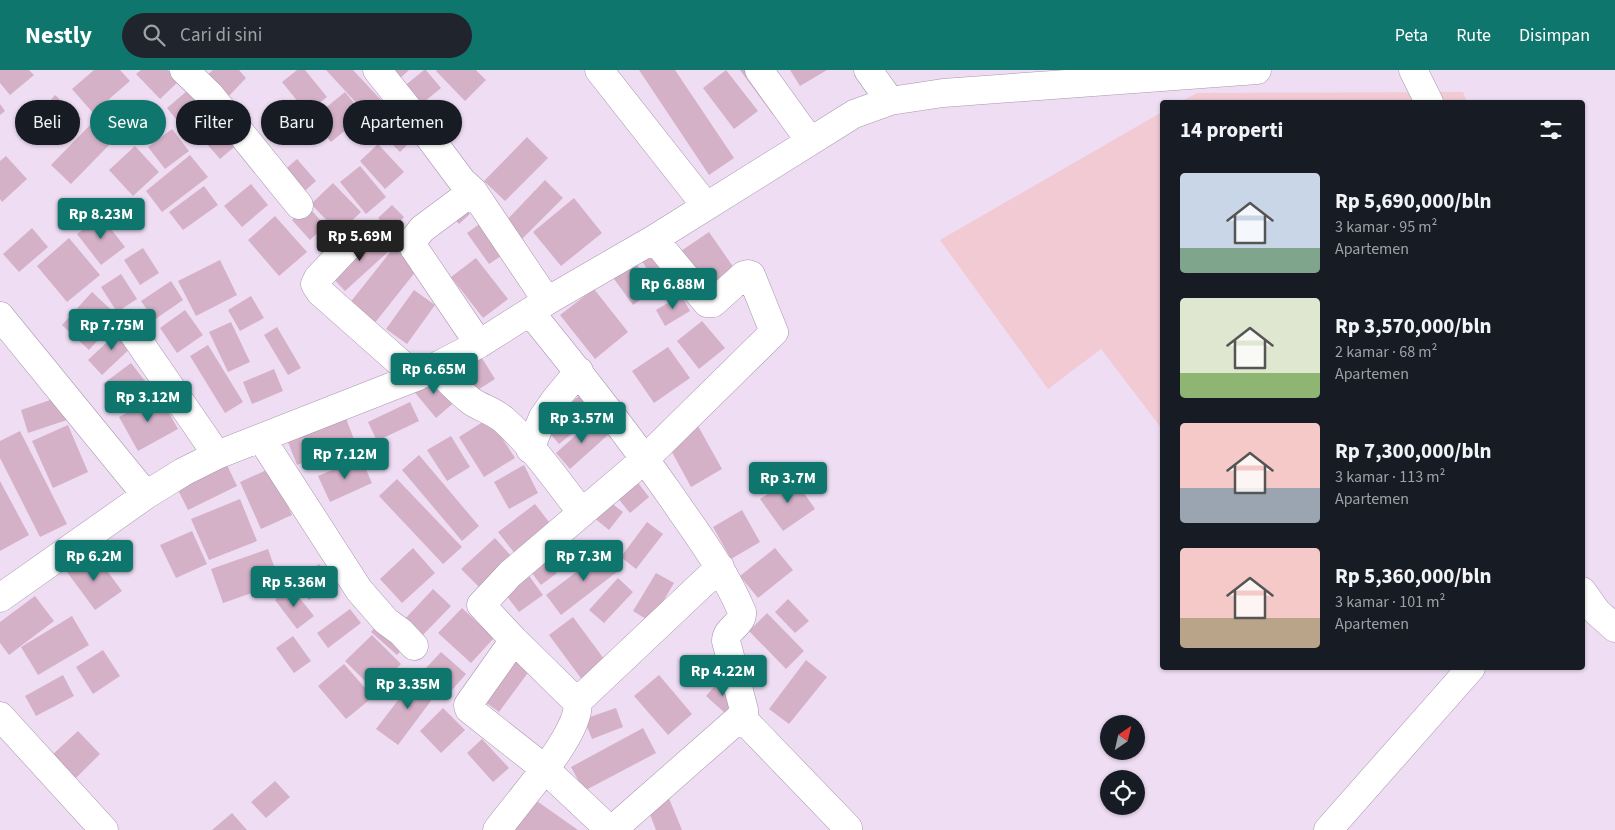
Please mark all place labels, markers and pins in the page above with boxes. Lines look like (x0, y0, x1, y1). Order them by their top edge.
pin: Rp 8.23M (49, 198, 153, 240)
pin: Rp 5.69M (308, 220, 412, 262)
pin: Rp 6.88M (621, 268, 725, 310)
pin: Rp 7.75M (60, 308, 164, 351)
pin: Rp 6.65M (382, 352, 486, 395)
pin: Rp 3.12M (96, 380, 200, 423)
pin: Rp 3.57M (530, 402, 634, 444)
pin: Rp 7.12M (293, 438, 397, 480)
pin: Rp 3.7M (742, 462, 834, 504)
pin: Rp 6.2M (48, 540, 140, 582)
pin: Rp 7.3M (538, 540, 630, 582)
pin: Rp 5.36M (242, 566, 346, 608)
pin: Rp 4.22M (671, 654, 775, 697)
pin: Rp 3.35M (356, 668, 460, 710)

